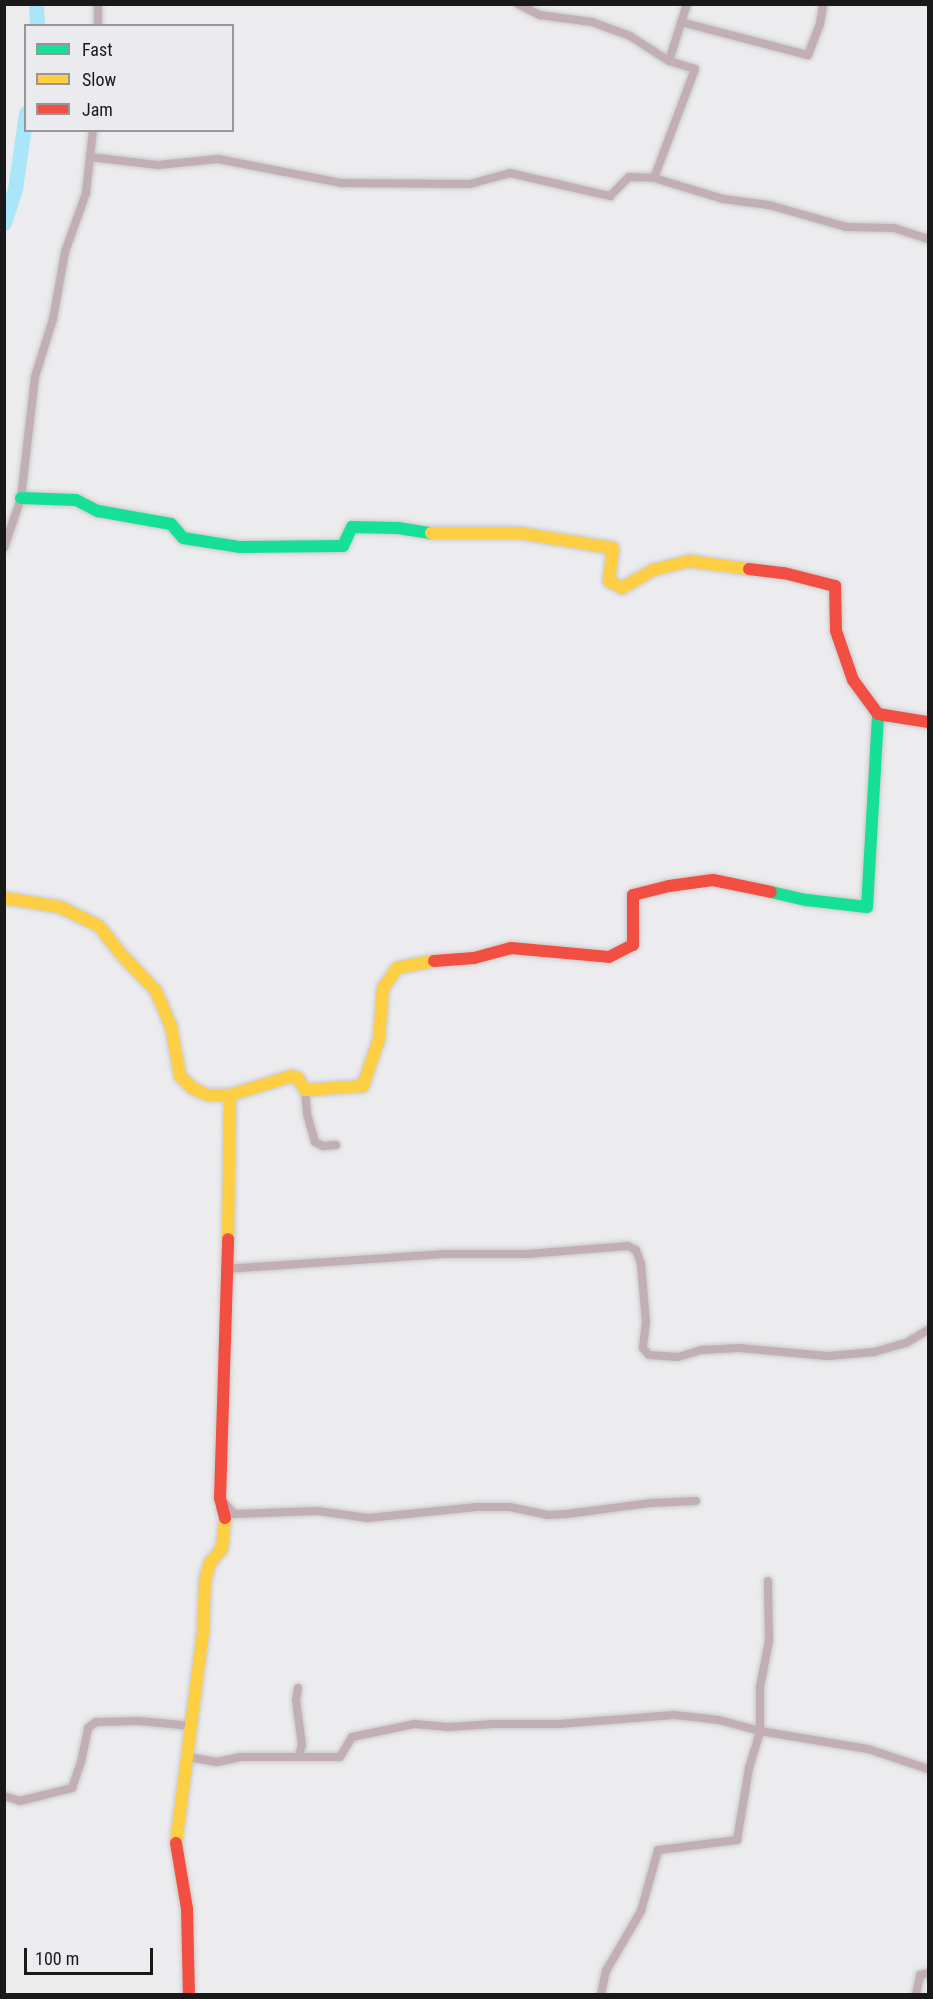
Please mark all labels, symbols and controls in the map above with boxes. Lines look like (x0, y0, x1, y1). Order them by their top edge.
legend (24, 24, 234, 132)
text: Fast (82, 39, 113, 60)
text: Slow (82, 69, 116, 90)
text: Jam (82, 99, 113, 120)
scale bar (27, 1936, 156, 1974)
text: 100 m (35, 1948, 79, 1969)

